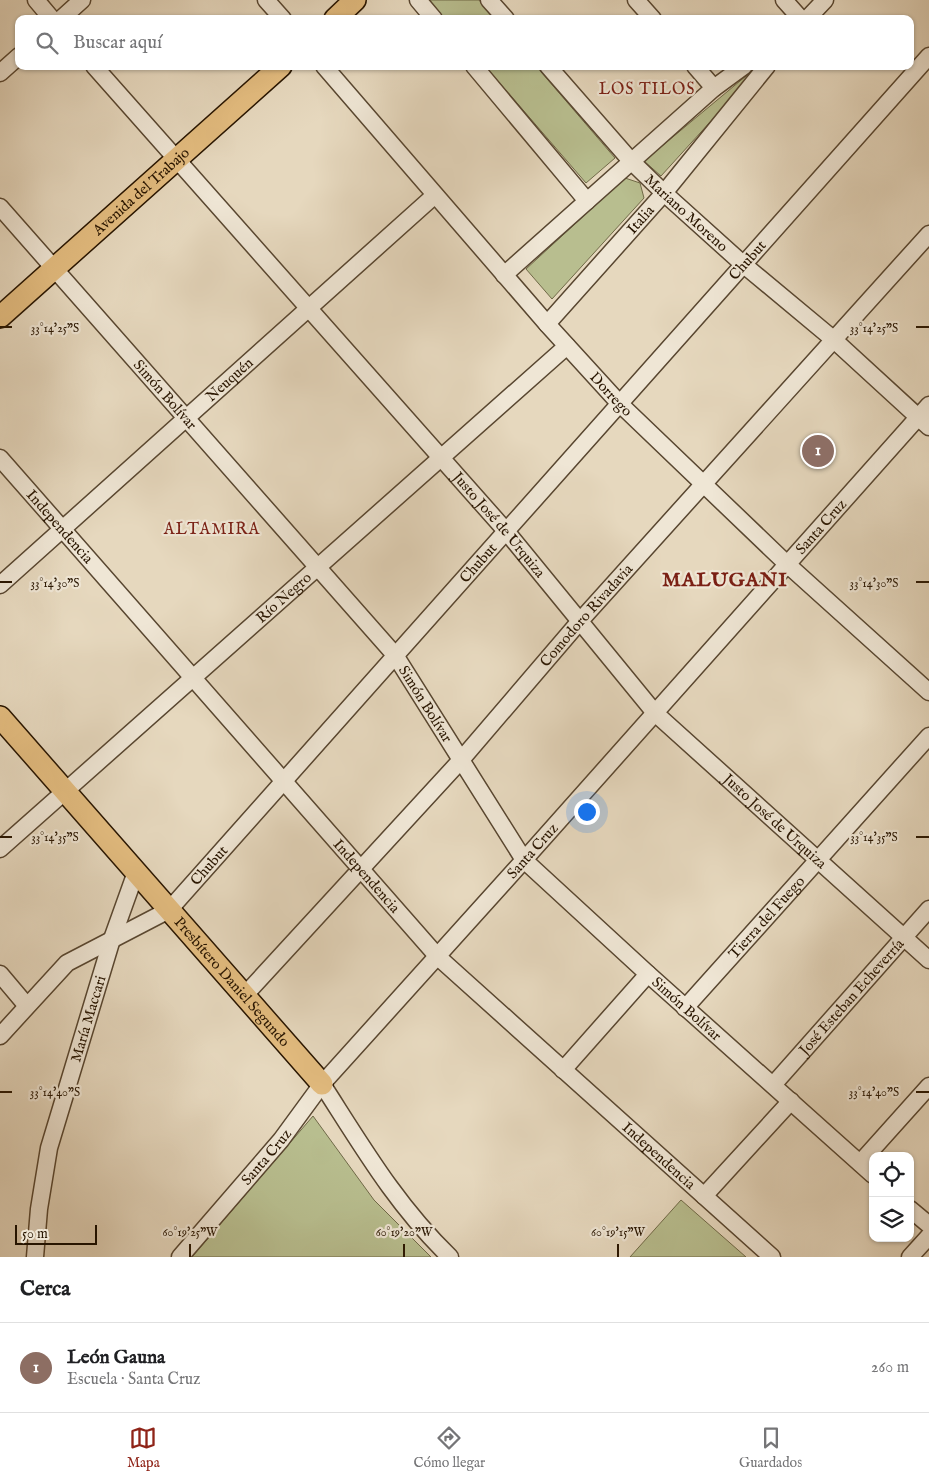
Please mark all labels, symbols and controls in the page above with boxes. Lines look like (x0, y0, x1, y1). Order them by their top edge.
search box (15, 15, 914, 70)
icon: search (33, 29, 61, 57)
text: Buscar aquí (73, 31, 162, 55)
district label: LOS TILOS (599, 80, 695, 100)
street label: Avenida del Trabajo (88, 143, 194, 240)
street label: Mariano Moreno (640, 170, 732, 256)
street label: Italia (623, 201, 659, 238)
street label: Chubut (725, 236, 771, 284)
text: 33°14'25"S (31, 321, 79, 336)
text: 33°14'25"S (850, 321, 898, 336)
street label: Neuquén (202, 354, 257, 406)
street label: Simón Bolívar (129, 356, 201, 434)
street label: Dorrego (585, 368, 636, 421)
pin: 1 (802, 432, 834, 470)
street label: Justo José de Urquiza (447, 467, 550, 582)
street label: Independencia (22, 486, 98, 568)
street label: Santa Cruz (791, 495, 851, 559)
district label: ALTAMIRA (163, 520, 260, 540)
street label: Chubut (456, 539, 501, 587)
street label: Comodoro Rivadavia (536, 560, 637, 671)
street label: Río Negro (252, 568, 316, 627)
district label: MALUGANI (662, 568, 788, 593)
text: 33°14'30"S (31, 576, 79, 591)
text: 33°14'30"S (850, 576, 898, 591)
street label: Simón Bolívar (394, 662, 457, 747)
street label: Justo José de Urquiza (717, 769, 831, 874)
your location (574, 799, 600, 825)
street label: Santa Cruz (503, 819, 562, 883)
text: 33°14'35"S (31, 830, 79, 845)
text: 33°14'35"S (850, 830, 898, 845)
street label: Independencia (329, 835, 404, 917)
street label: Chubut (186, 842, 232, 890)
street label: Tierra del Fuego (725, 872, 809, 963)
street label: Presbítero Daniel Segundo (170, 913, 294, 1051)
street label: José Esteban Echeverría (794, 934, 909, 1061)
street label: María Maccari (66, 973, 110, 1064)
street label: Simón Bolívar (648, 973, 726, 1046)
text: 33°14'40"S (30, 1085, 80, 1100)
text: 33°14'40"S (849, 1085, 899, 1100)
street label: Independencia (618, 1118, 700, 1194)
street label: Santa Cruz (237, 1125, 296, 1189)
map controls (869, 1152, 914, 1242)
button: locate (869, 1152, 914, 1197)
button: layers (869, 1197, 914, 1242)
scale bar (15, 1222, 98, 1245)
text: 50 m (22, 1225, 48, 1243)
text: 60°19'25"W (162, 1225, 218, 1240)
text: 60°19'20"W (376, 1225, 433, 1240)
text: 60°19'15"W (591, 1225, 646, 1240)
text: Cerca (20, 1276, 70, 1303)
text: León Gauna (67, 1346, 165, 1370)
text: 1 (33, 1358, 39, 1378)
text: 260 m (871, 1358, 909, 1378)
text: Escuela · Santa Cruz (67, 1370, 200, 1390)
tab: Mapa (127, 1424, 160, 1472)
tab: Cómo llegar (414, 1424, 485, 1472)
tab: Guardados (739, 1424, 802, 1472)

